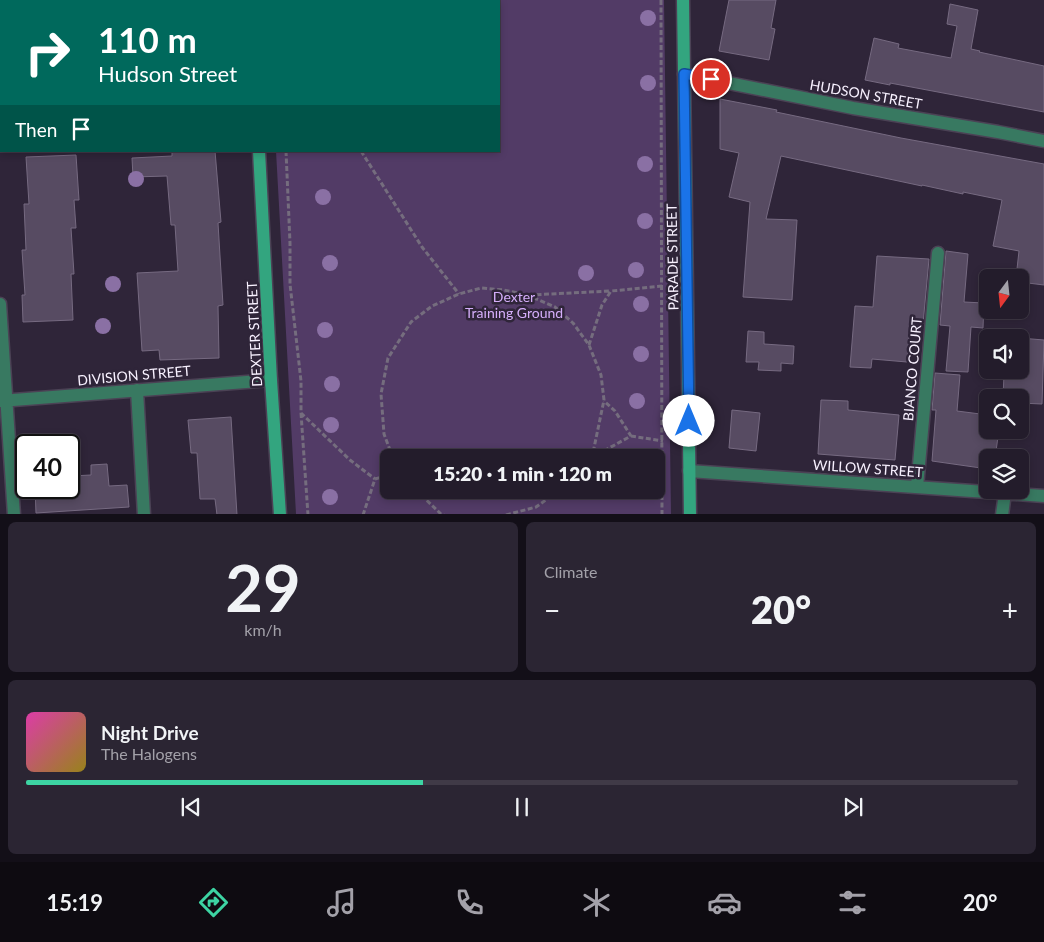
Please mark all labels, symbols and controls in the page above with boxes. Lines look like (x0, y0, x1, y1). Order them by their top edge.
text: 110 m (98, 18, 197, 60)
icon: right (15, 20, 80, 85)
pin (690, 58, 732, 100)
text: Hudson Street (98, 60, 237, 87)
icon: arrive (697, 65, 725, 93)
street label: HUDSON STREET (808, 76, 924, 112)
icon: arrive (67, 115, 95, 143)
text: Then (15, 118, 57, 141)
street label: PARADE STREET (663, 203, 681, 311)
north arrow (979, 269, 1029, 319)
map controls (979, 269, 1029, 499)
street label: DEXTER STREET (243, 280, 265, 387)
park label: Dexter Training Ground (465, 288, 563, 321)
street label: BIANCO COURT (899, 316, 925, 422)
button: sound (979, 329, 1029, 379)
street label: DIVISION STREET (76, 361, 192, 388)
button: search (979, 389, 1029, 439)
position arrow (662, 394, 714, 446)
speed limit sign: 40 (15, 434, 80, 499)
button: layers (979, 449, 1029, 499)
street label: WILLOW STREET (812, 456, 924, 480)
text: 15:20 · 1 min · 120 m (433, 462, 612, 485)
text: 29 (225, 548, 301, 626)
text: Climate (544, 562, 597, 581)
text: 20° (751, 586, 811, 632)
text: − (544, 593, 560, 627)
text: + (1002, 593, 1018, 627)
text: km/h (244, 620, 282, 639)
text: Night Drive (101, 721, 199, 744)
text: The Halogens (101, 744, 197, 763)
icon: previous (177, 793, 205, 821)
icon: pause (508, 793, 536, 821)
icon: next (839, 793, 867, 821)
icon: directions (196, 885, 231, 920)
icon: music (324, 885, 359, 920)
icon: phone (452, 885, 487, 920)
icon: climate (579, 885, 614, 920)
icon: car (707, 885, 742, 920)
icon: filters (835, 885, 870, 920)
text: 15:19 (46, 889, 103, 916)
text: 20° (963, 889, 997, 916)

